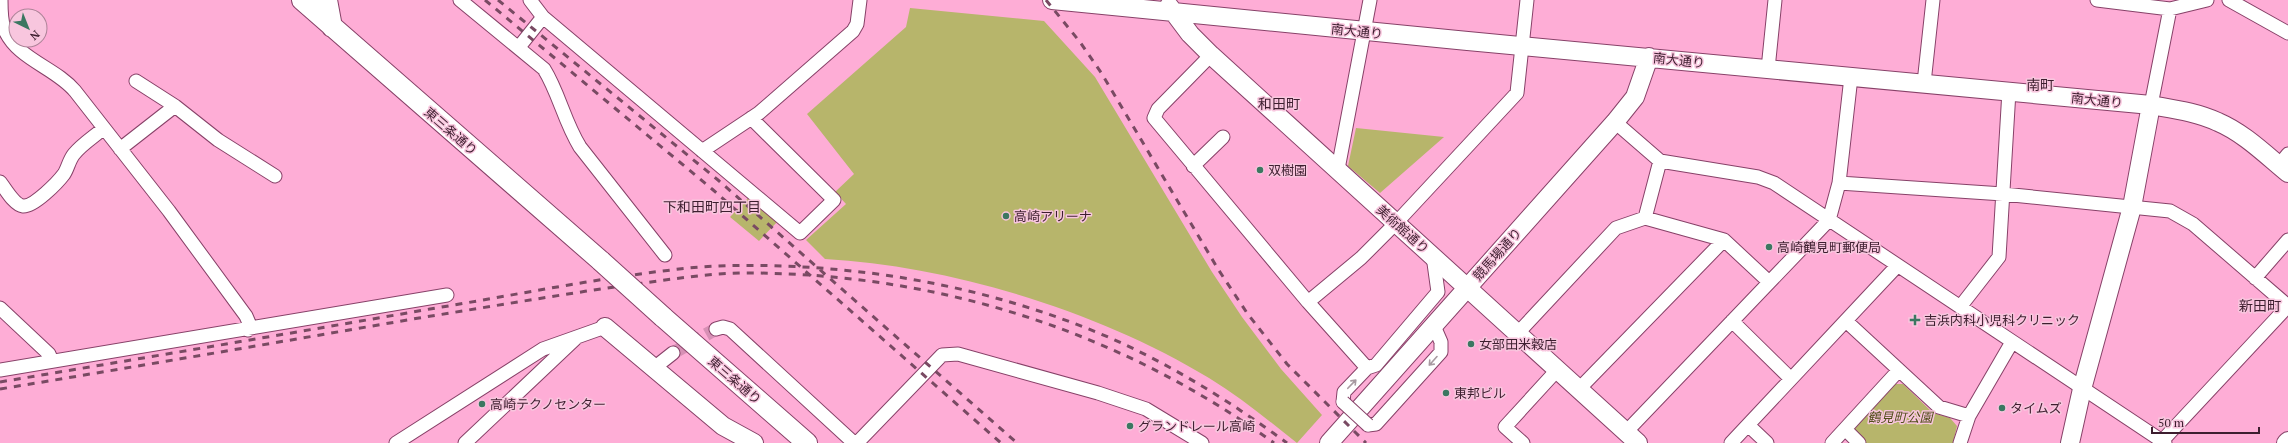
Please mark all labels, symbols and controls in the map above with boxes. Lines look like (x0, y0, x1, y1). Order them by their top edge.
north arrow (8, 8, 48, 48)
street label: 南大通り (1330, 19, 1384, 43)
text: N (27, 27, 43, 44)
street label: 南大通り (1652, 48, 1706, 72)
district label: 南町 (2026, 75, 2054, 94)
street label: 南大通り (2070, 88, 2124, 112)
district label: 和田町 (1258, 94, 1300, 113)
street label: 東三条通り (421, 103, 481, 159)
place label: 双樹園 (1268, 161, 1307, 179)
marker: 双樹園 (1255, 165, 1265, 175)
district label: 下和田町四丁目 (663, 197, 761, 216)
street label: 美術館通り (1373, 201, 1433, 257)
place label: 高崎アリーナ (1014, 207, 1092, 225)
marker: 高崎アリーナ (1001, 211, 1011, 221)
street label: 競馬場通り (1469, 224, 1525, 284)
place label: 高崎鶴見町郵便局 (1777, 238, 1881, 256)
marker: 高崎鶴見町郵便局 (1764, 242, 1774, 252)
district label: 新田町 (2239, 296, 2281, 315)
place label: 吉浜内科小児科クリニック (1924, 311, 2080, 329)
marker: 吉浜内科小児科クリニック (1909, 314, 1921, 326)
place label: 女部田米穀店 (1479, 335, 1557, 353)
marker: 女部田米穀店 (1466, 339, 1476, 349)
street label: 東三条通り (705, 352, 765, 408)
one-way arrow (1429, 355, 1438, 365)
one-way arrow (1347, 379, 1357, 389)
place label: 東邦ビル (1454, 384, 1506, 402)
marker: 東邦ビル (1441, 388, 1451, 398)
place label: 高崎テクノセンター (490, 395, 606, 413)
marker: 高崎テクノセンター (477, 399, 487, 409)
place label: タイムズ (2010, 399, 2062, 417)
marker: タイムズ (1997, 403, 2007, 413)
park label: 鶴見町公園 (1867, 408, 1934, 426)
scale bar (2152, 409, 2259, 435)
text: 50 m (2158, 415, 2185, 430)
place label: グランドレール高崎 (1138, 417, 1255, 435)
marker: グランドレール高崎 (1125, 421, 1135, 431)

